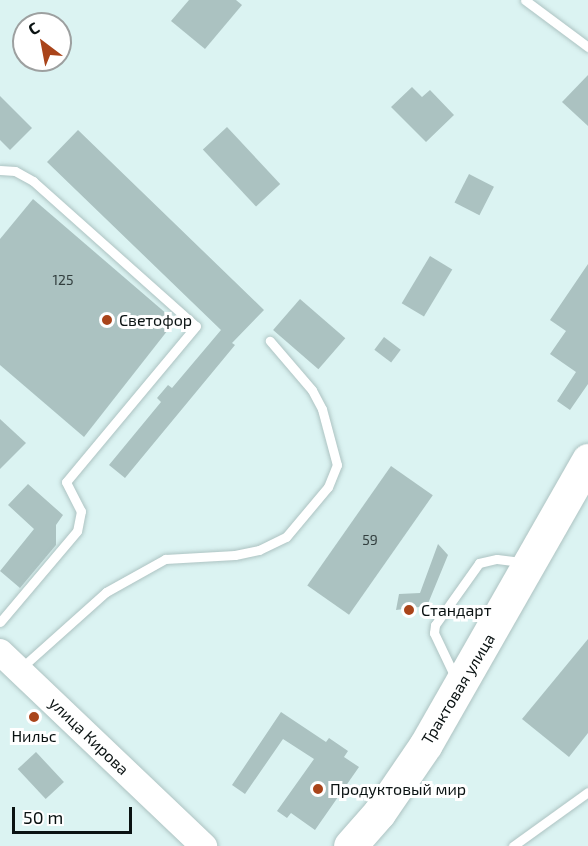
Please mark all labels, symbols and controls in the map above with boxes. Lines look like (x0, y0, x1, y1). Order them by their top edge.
north arrow (12, 12, 72, 72)
text: С (24, 17, 42, 39)
house number: 125 (53, 272, 73, 288)
place label: Светофор (119, 310, 192, 330)
marker: Светофор (100, 313, 114, 327)
house number: 59 (362, 532, 378, 548)
place label: Стандарт (421, 600, 491, 620)
marker: Стандарт (402, 603, 416, 617)
street label: Трактовая улица (417, 630, 499, 748)
street label: улица Кирова (45, 693, 133, 779)
marker: Нильс (27, 710, 41, 724)
place label: Нильс (11, 726, 57, 746)
place label: Продуктовый мир (330, 779, 466, 799)
marker: Продуктовый мир (311, 782, 325, 796)
scale bar (15, 795, 135, 833)
text: 50 m (23, 806, 63, 828)

